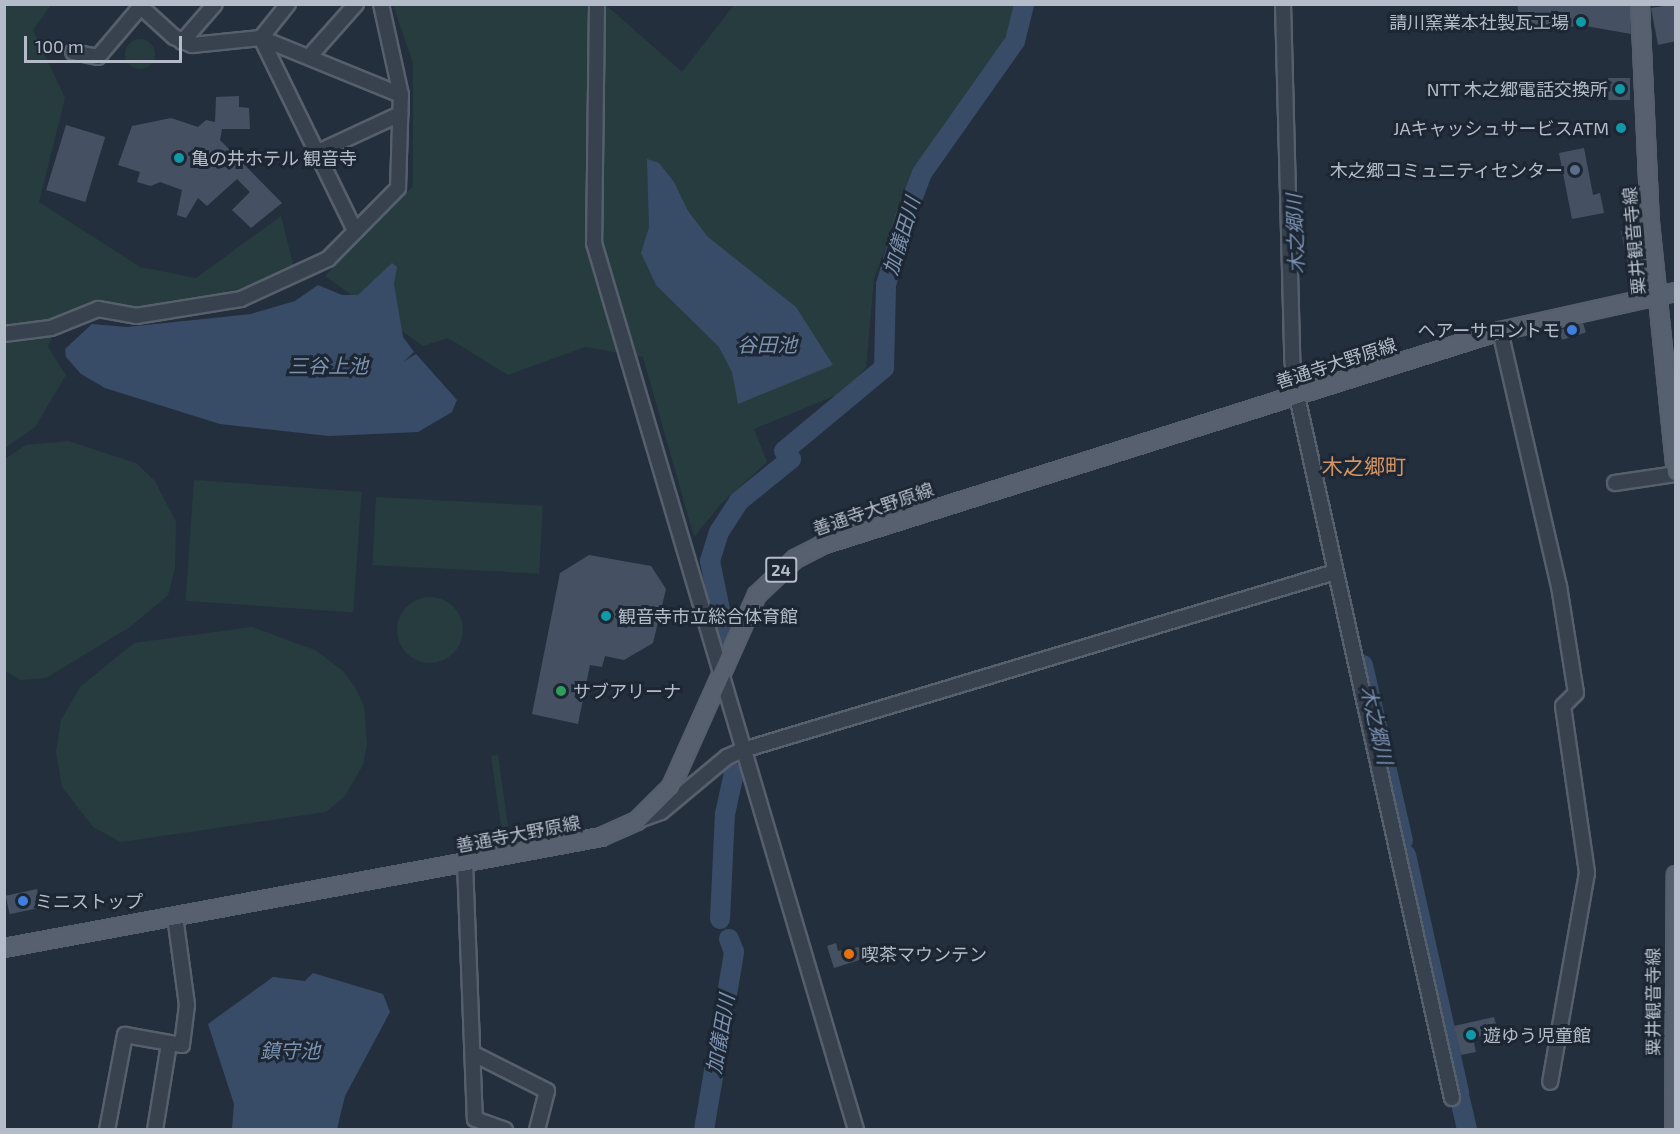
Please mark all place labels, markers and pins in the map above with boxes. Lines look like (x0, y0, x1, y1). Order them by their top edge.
place label: 請川窯業本社製瓦工場 (1389, 11, 1569, 33)
marker: 請川窯業本社製瓦工場 (1574, 15, 1588, 29)
place label: NTT 木之郷電話交換所 (1426, 78, 1608, 100)
marker: NTT 木之郷電話交換所 (1613, 82, 1627, 96)
place label: JAキャッシュサービスATM (1393, 117, 1609, 139)
marker: JAキャッシュサービスATM (1614, 121, 1628, 135)
place label: 亀の井ホテル 観音寺 (191, 147, 357, 169)
marker: 亀の井ホテル 観音寺 (172, 151, 186, 165)
place label: 木之郷コミュニティセンター (1329, 159, 1563, 181)
marker: 木之郷コミュニティセンター (1568, 163, 1582, 177)
place label: ヘアーサロントモ (1417, 319, 1560, 341)
marker: ヘアーサロントモ (1565, 323, 1579, 337)
place label: 観音寺市立総合体育館 (618, 605, 798, 627)
marker: 観音寺市立総合体育館 (599, 609, 613, 623)
place label: サブアリーナ (573, 680, 681, 702)
marker: サブアリーナ (554, 684, 568, 698)
place label: ミニストップ (35, 890, 143, 912)
marker: ミニストップ (16, 894, 30, 908)
place label: 喫茶マウンテン (861, 943, 987, 965)
marker: 喫茶マウンテン (842, 947, 856, 961)
place label: 遊ゆう児童館 (1483, 1024, 1591, 1046)
marker: 遊ゆう児童館 (1464, 1028, 1478, 1042)

